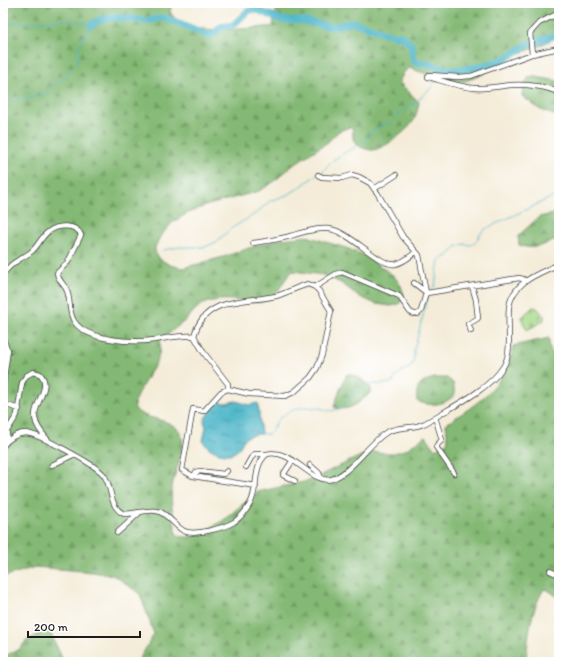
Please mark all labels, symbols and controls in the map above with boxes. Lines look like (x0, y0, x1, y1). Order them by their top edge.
scale bar (28, 613, 140, 639)
text: 200 m (34, 620, 68, 634)

